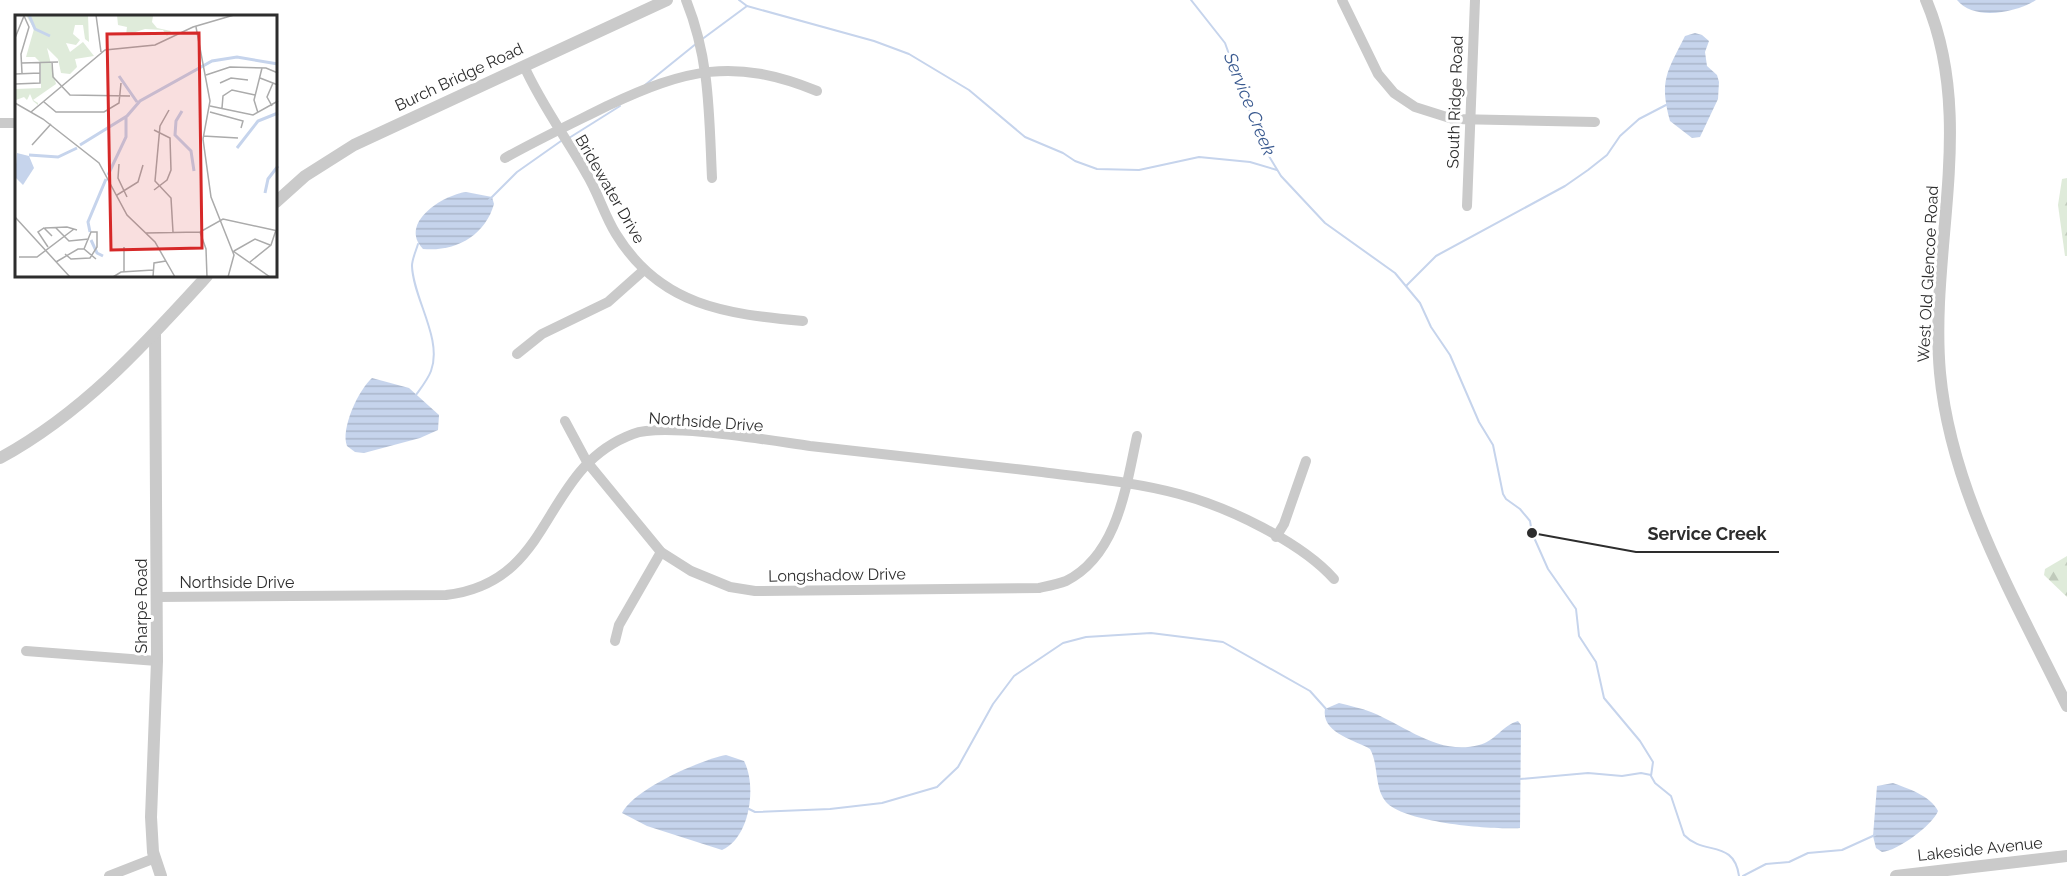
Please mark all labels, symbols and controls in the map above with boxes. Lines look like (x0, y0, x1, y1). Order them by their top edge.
inset map (15, 15, 278, 278)
street label: South Ridge Road (1443, 35, 1467, 169)
street label: Burch Bridge Road (392, 39, 526, 115)
water label: Service Creek (1219, 49, 1280, 159)
street label: Bridewater Drive (571, 131, 649, 247)
street label: West Old Glencoe Road (1914, 185, 1942, 363)
street label: Northside Drive (648, 409, 764, 435)
callout: Service Creek (1636, 516, 1779, 552)
text: Service Creek (1647, 523, 1768, 544)
street label: Sharpe Road (132, 558, 151, 654)
street label: Longshadow Drive (768, 564, 906, 586)
street label: Northside Drive (180, 573, 294, 592)
street label: Lakeside Avenue (1916, 833, 2044, 865)

